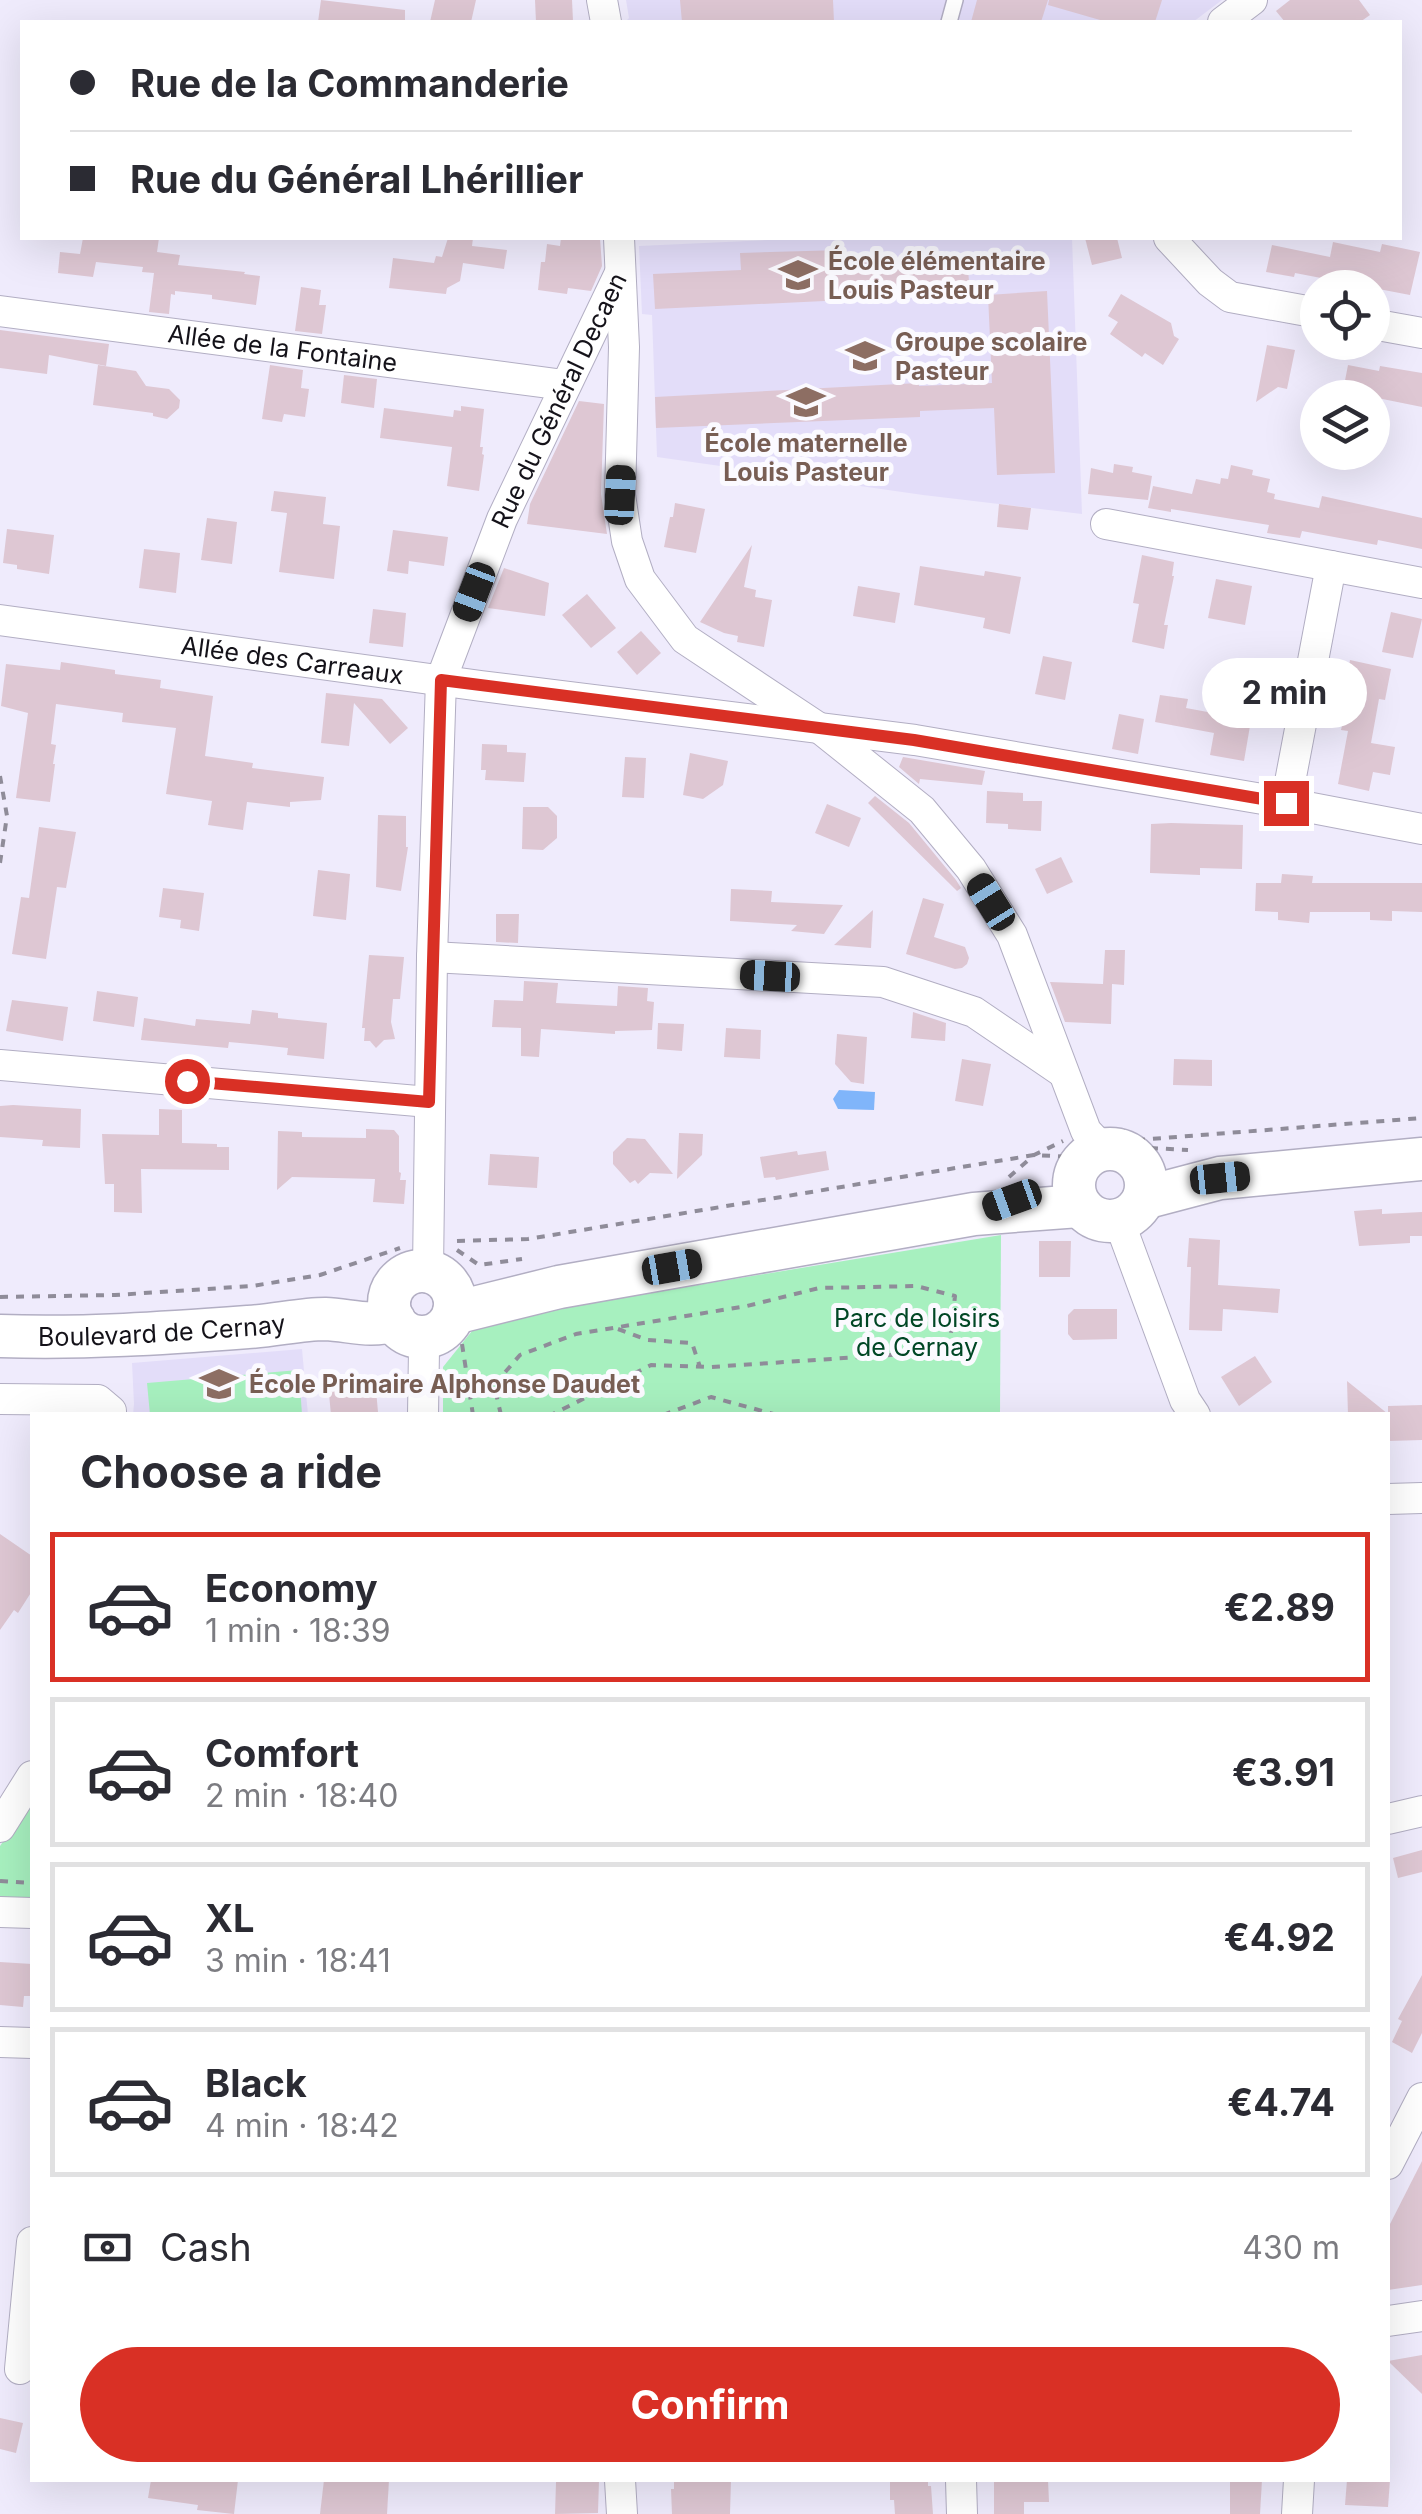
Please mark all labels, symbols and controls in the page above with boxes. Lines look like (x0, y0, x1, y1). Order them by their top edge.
text: Rue de la Commanderie (130, 60, 569, 106)
text: Rue du Général Lhérillier (130, 156, 583, 202)
place label: École élémentaire Louis Pasteur (828, 245, 1046, 305)
school or university icon: École élémentaire Louis Pasteur (777, 254, 819, 296)
street label: Rue du Général Decaen (485, 268, 633, 533)
map controls (1300, 270, 1390, 470)
button: locate (1300, 270, 1390, 360)
street label: Allée de la Fontaine (166, 318, 399, 378)
place label: Groupe scolaire Pasteur (895, 327, 1087, 386)
school or university icon: Groupe scolaire Pasteur (844, 335, 886, 377)
button: layers (1300, 380, 1390, 470)
school or university icon: École maternelle Louis Pasteur (785, 381, 827, 423)
place label: École maternelle Louis Pasteur (704, 427, 908, 487)
car (603, 464, 637, 526)
car (449, 559, 499, 625)
street label: Allée des Carreaux (179, 630, 405, 690)
callout: 2 min (1204, 658, 1368, 728)
text: 2 min (1242, 673, 1327, 712)
route end (1264, 781, 1309, 826)
car (962, 869, 1020, 935)
car (739, 959, 801, 993)
route start (165, 1059, 210, 1104)
car (1189, 1160, 1251, 1196)
car (979, 1176, 1045, 1224)
car (640, 1247, 704, 1287)
park label: Parc de loisirs de Cernay (834, 1303, 1000, 1362)
street label: Boulevard de Cernay (38, 1308, 287, 1352)
school or university icon: École Primaire Alphonse Daudet (198, 1363, 240, 1405)
place label: École Primaire Alphonse Daudet (249, 1368, 640, 1399)
text: Choose a ride (80, 1444, 382, 1499)
icon: car (85, 1562, 175, 1652)
text: Economy (205, 1565, 378, 1611)
text: €2.89 (1224, 1584, 1335, 1630)
text: 1 min · 18:39 (205, 1611, 391, 1650)
icon: car (85, 1727, 175, 1817)
text: Comfort (205, 1730, 359, 1776)
text: €3.91 (1232, 1749, 1335, 1795)
text: 2 min · 18:40 (205, 1776, 398, 1815)
icon: car (85, 1892, 175, 1982)
text: XL (205, 1895, 255, 1941)
text: €4.92 (1224, 1914, 1335, 1960)
text: 3 min · 18:41 (205, 1941, 391, 1980)
icon: car (85, 2057, 175, 2147)
text: Black (205, 2060, 307, 2106)
text: €4.74 (1227, 2079, 1335, 2125)
text: 4 min · 18:42 (205, 2106, 399, 2145)
icon: cash (80, 2220, 135, 2275)
text: Cash (160, 2224, 252, 2270)
text: 430 m (1242, 2228, 1340, 2267)
button: Confirm (80, 2347, 1340, 2462)

